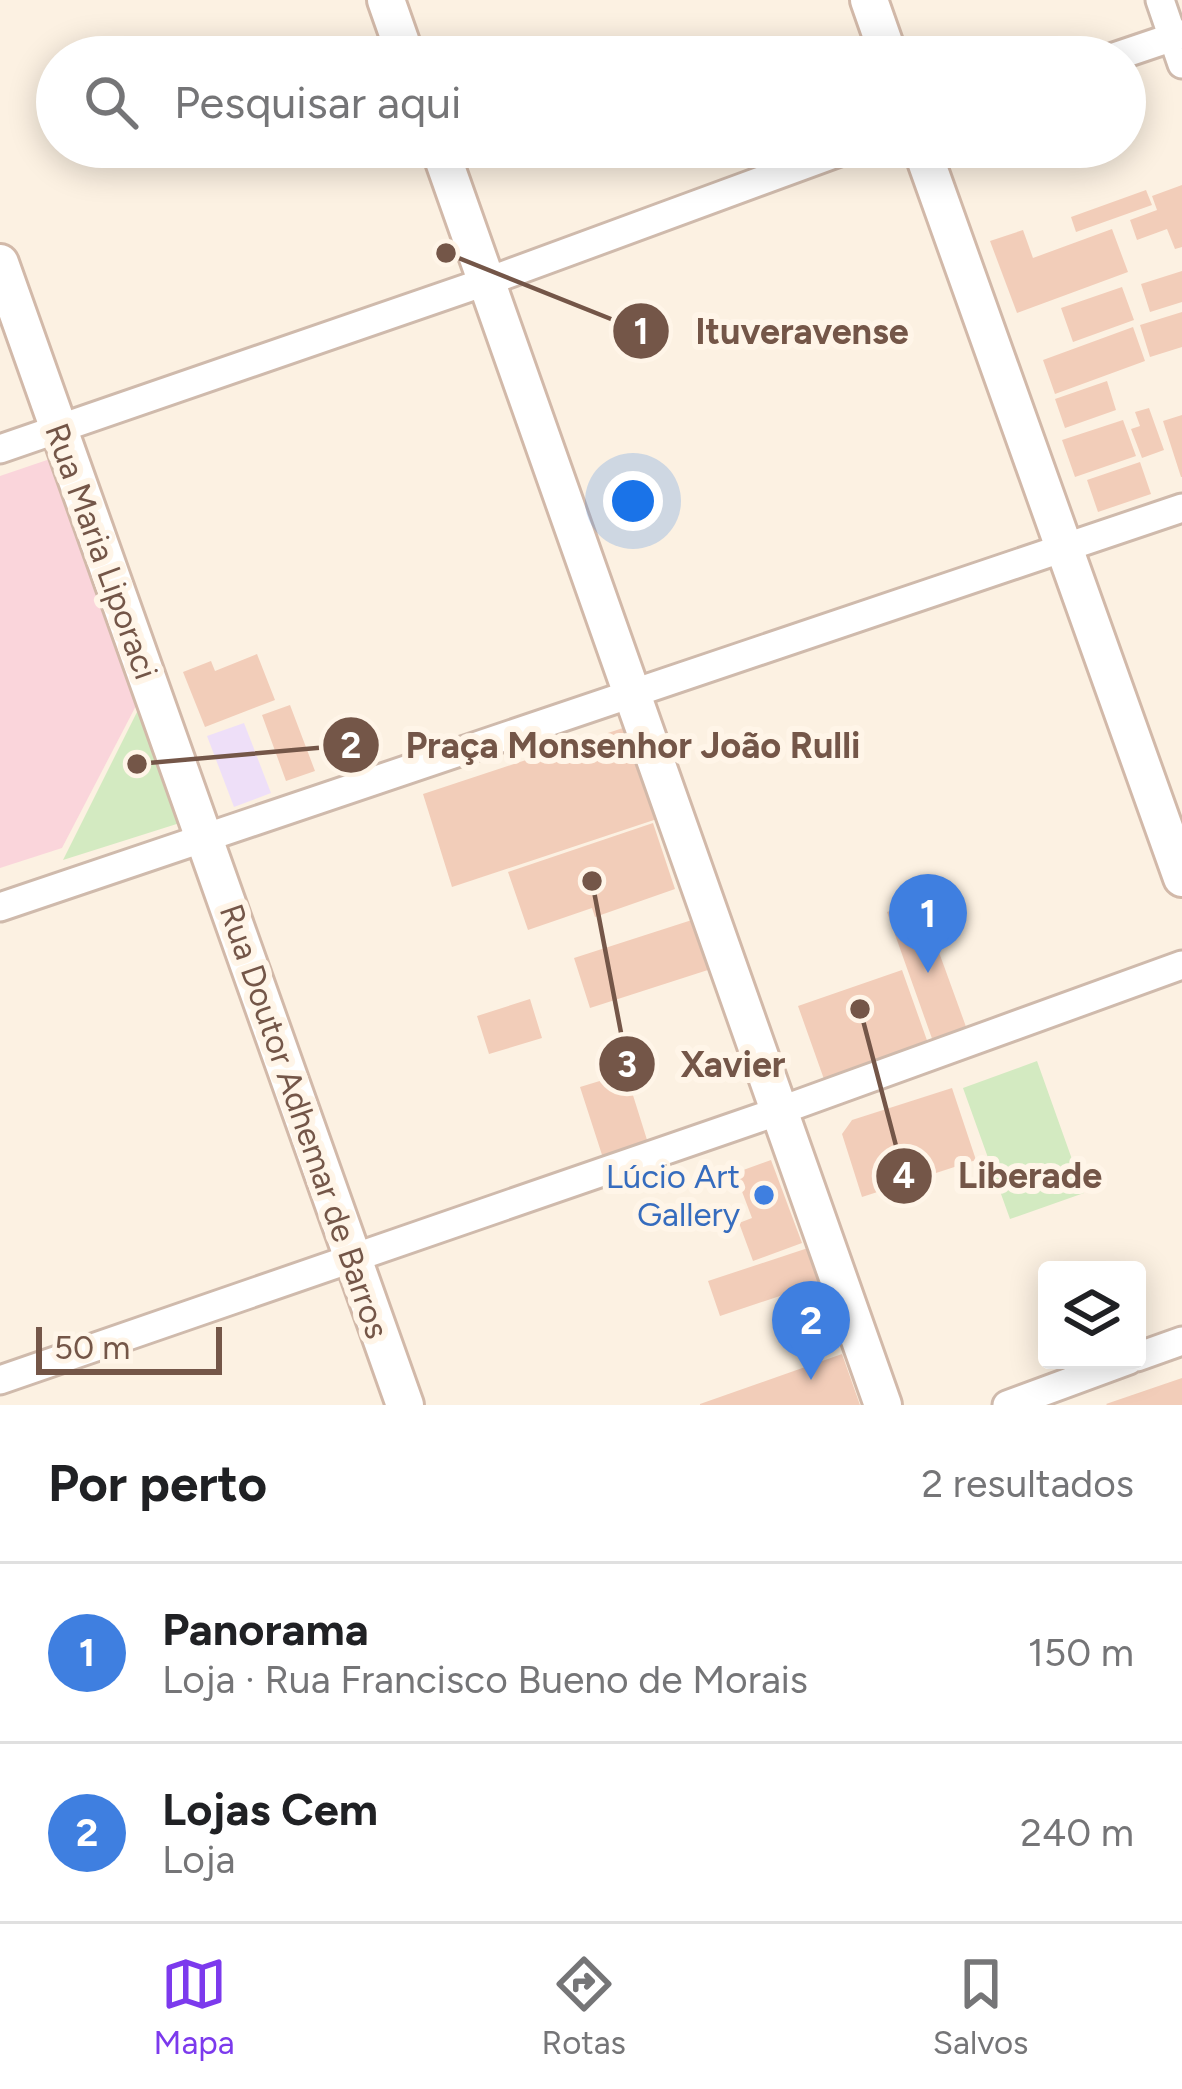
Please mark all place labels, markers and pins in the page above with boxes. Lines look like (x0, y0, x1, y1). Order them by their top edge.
callout: Ituveravense (611, 295, 932, 367)
callout: Praça Monsenhor João Rulli (321, 709, 884, 781)
pin: 1 (889, 874, 967, 973)
callout: Xavier (597, 1028, 810, 1100)
callout: Liberade (874, 1140, 1126, 1212)
place label: Lúcio Art Gallery (606, 1157, 741, 1234)
marker: Lúcio Art Gallery (751, 1182, 777, 1208)
pin: 2 (772, 1281, 850, 1380)

